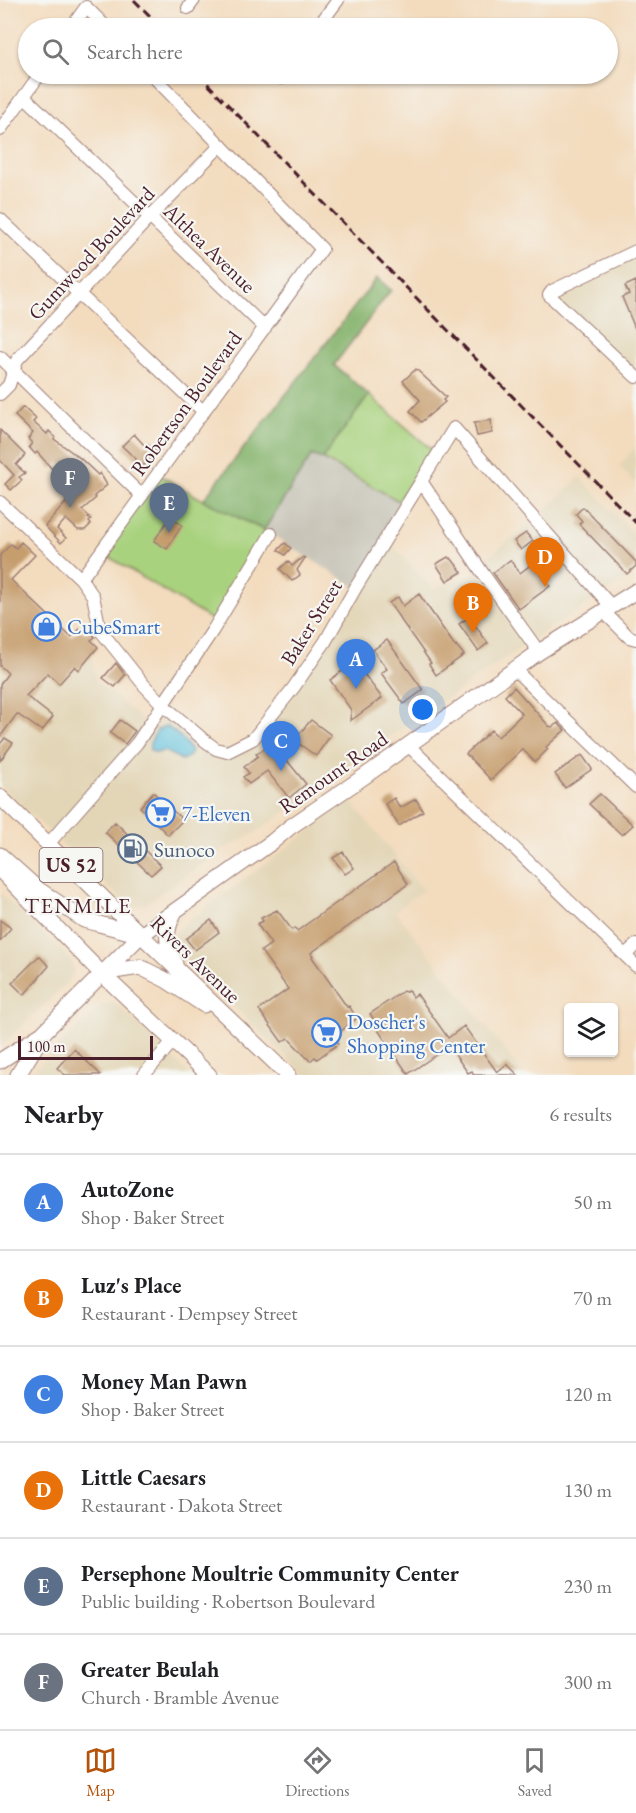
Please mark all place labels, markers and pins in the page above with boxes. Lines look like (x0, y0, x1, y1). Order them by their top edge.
pin: F (50, 458, 90, 508)
pin: E (150, 484, 188, 533)
pin: D (526, 538, 564, 587)
pin: B (454, 584, 492, 633)
shop icon: CubeSmart (30, 610, 62, 642)
place label: CubeSmart (67, 613, 160, 640)
pin: A (336, 640, 376, 689)
pin: C (262, 722, 300, 771)
supermarket icon: 7-Eleven (145, 797, 177, 829)
place label: 7-Eleven (182, 800, 251, 827)
fuel station icon: Sunoco (117, 833, 149, 865)
place label: Sunoco (154, 836, 215, 863)
place label: Doscher's Shopping Center (347, 1008, 485, 1059)
supermarket icon: Doscher's Shopping Center (310, 1017, 342, 1049)

